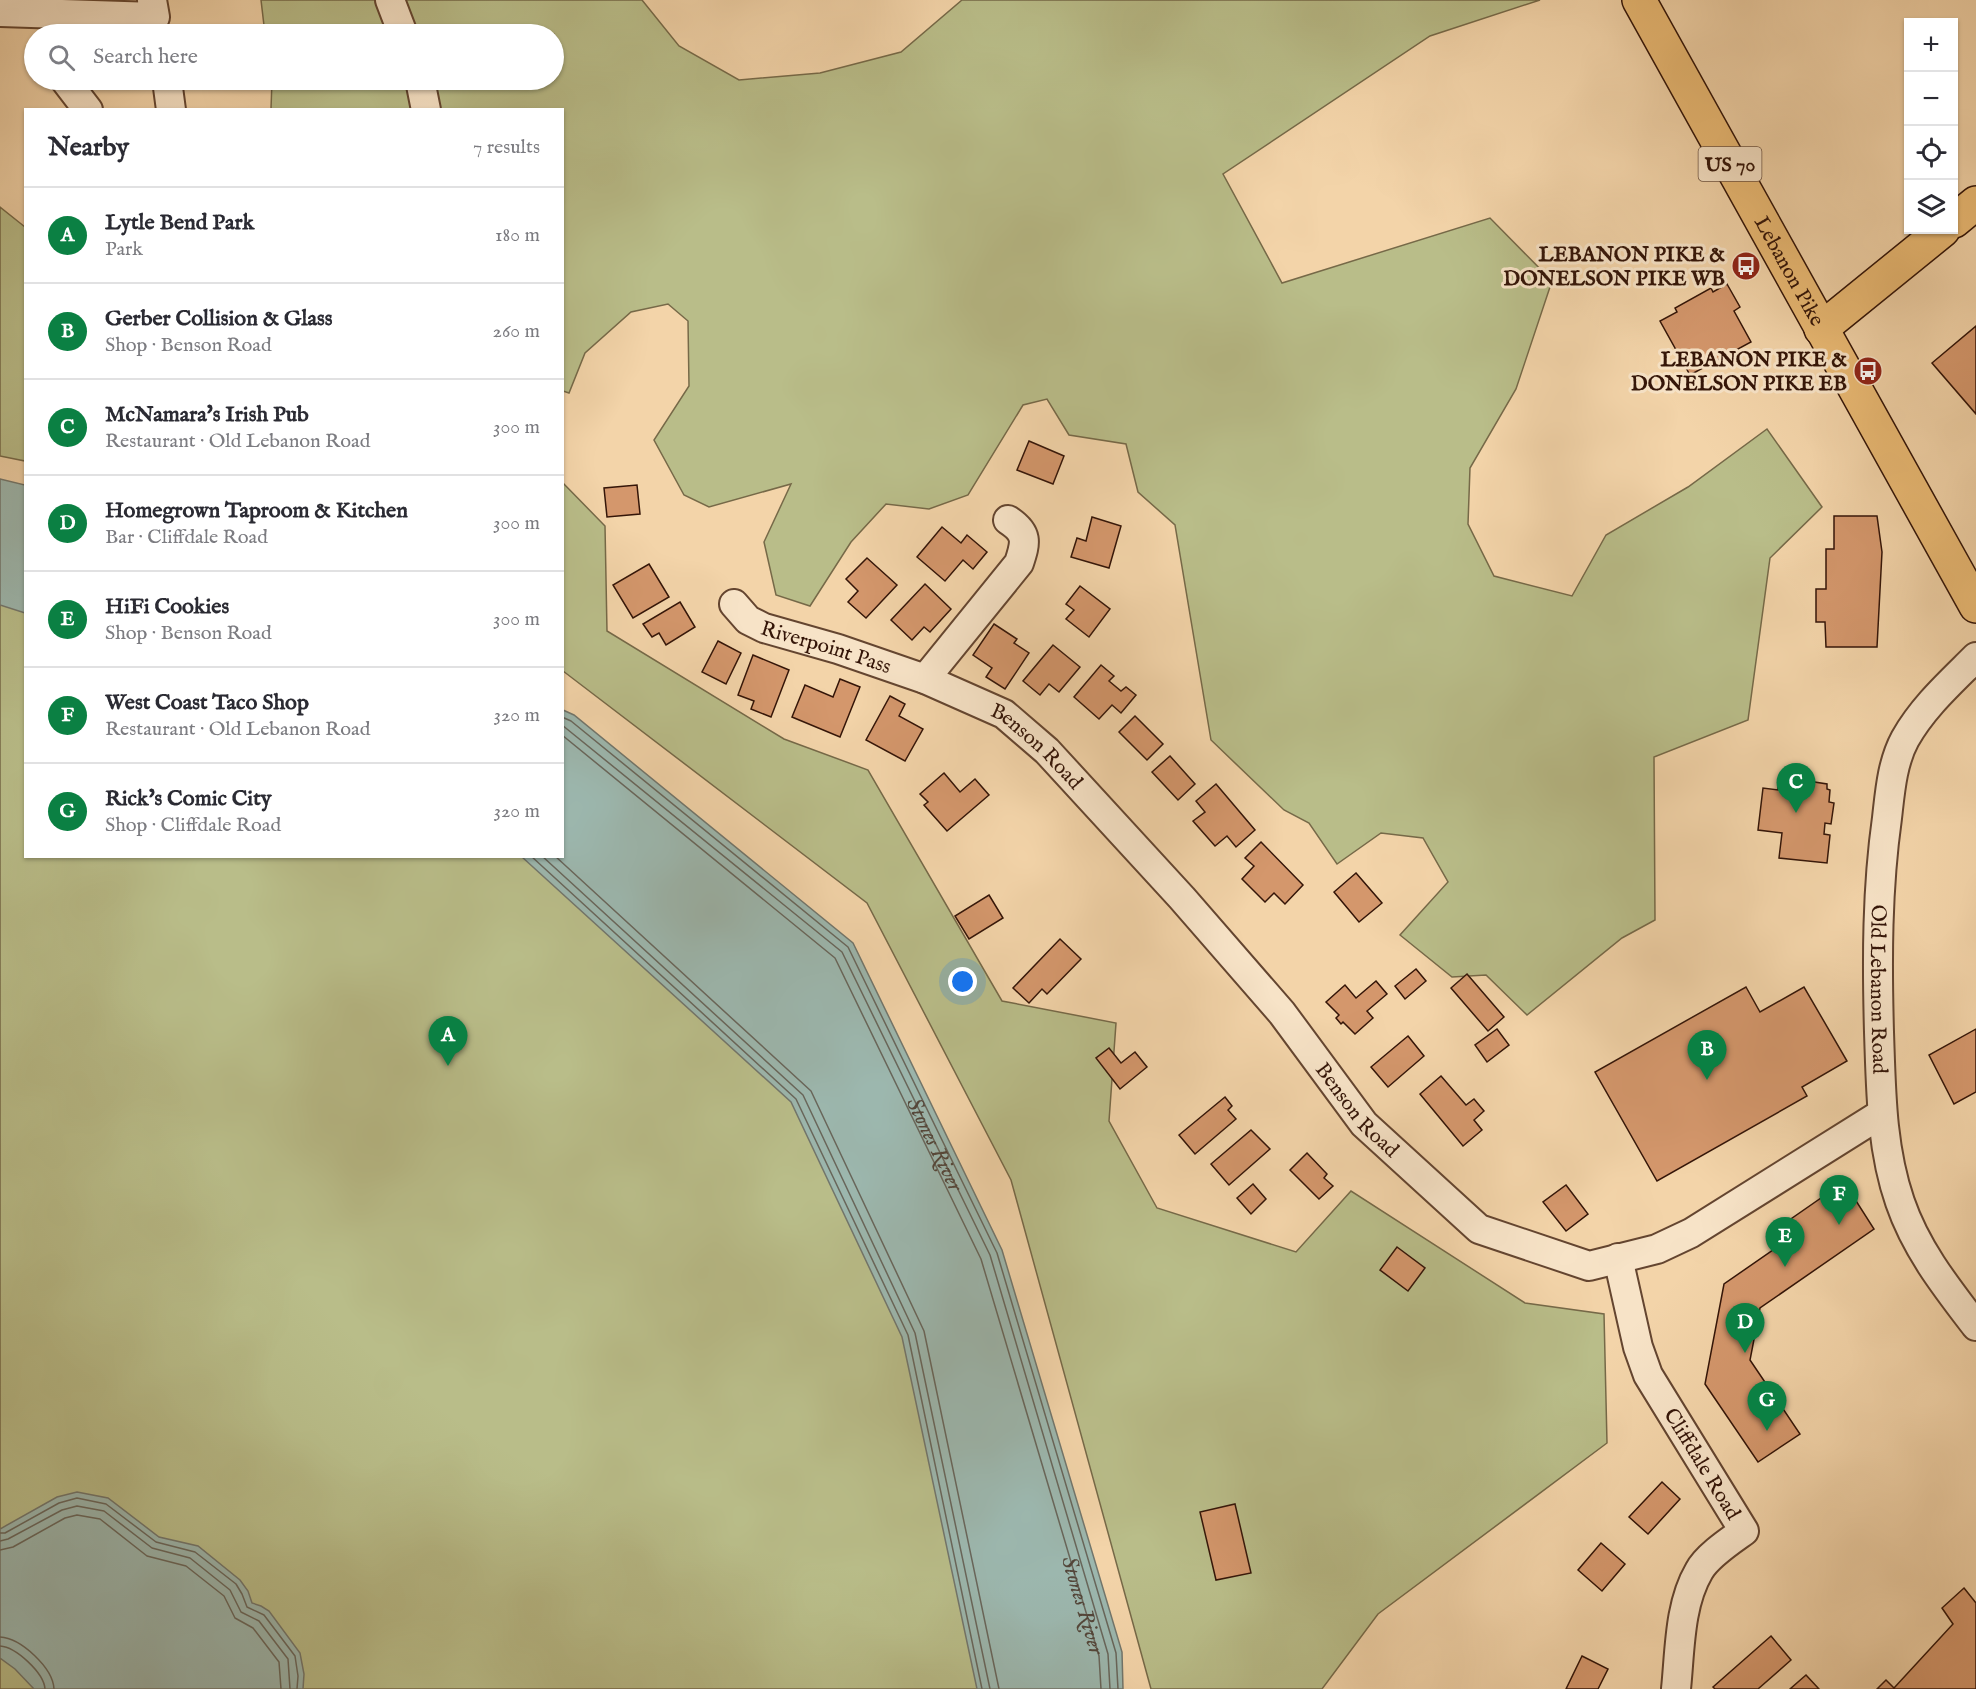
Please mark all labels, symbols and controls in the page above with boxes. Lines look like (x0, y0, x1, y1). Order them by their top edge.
map controls (1904, 18, 1958, 234)
button: + (1904, 18, 1958, 72)
search box (24, 24, 564, 90)
icon: search (45, 41, 78, 74)
text: Search here (93, 43, 198, 71)
button: − (1904, 72, 1958, 126)
button: locate (1904, 126, 1958, 180)
text: Nearby (48, 131, 129, 164)
text: 7 results (473, 135, 540, 160)
road number: US 70 (1698, 147, 1762, 181)
button: layers (1904, 180, 1958, 234)
text: Lytle Bend Park (105, 209, 254, 237)
street label: Lebanon Pike (1747, 212, 1830, 332)
text: A (61, 223, 74, 248)
text: 180 m (495, 223, 540, 248)
text: Park (105, 237, 143, 262)
place label: LEBANON PIKE & DONELSON PIKE WB (1503, 242, 1725, 293)
bus stop icon: LEBANON PIKE & DONELSON PIKE WB (1730, 250, 1762, 282)
text: Gerber Collision & Glass (105, 305, 332, 333)
text: B (61, 319, 74, 344)
text: 260 m (493, 319, 540, 344)
text: Shop · Benson Road (105, 333, 272, 358)
place label: LEBANON PIKE & DONELSON PIKE EB (1631, 347, 1847, 398)
bus stop icon: LEBANON PIKE & DONELSON PIKE EB (1852, 355, 1884, 387)
text: McNamara's Irish Pub (105, 401, 309, 429)
text: C (60, 415, 75, 440)
text: 300 m (493, 415, 540, 440)
text: Restaurant · Old Lebanon Road (105, 429, 370, 454)
text: Homegrown Taproom & Kitchen (105, 497, 408, 525)
text: D (59, 511, 76, 536)
text: 300 m (493, 511, 540, 536)
text: Bar · Cliffdale Road (105, 525, 268, 550)
text: HiFi Cookies (105, 593, 229, 621)
text: E (61, 607, 74, 632)
text: 300 m (493, 607, 540, 632)
street label: Riverpoint Pass (757, 616, 894, 681)
text: Shop · Benson Road (105, 621, 272, 646)
text: West Coast Taco Shop (105, 689, 309, 717)
street label: Benson Road (986, 698, 1088, 796)
text: F (61, 703, 74, 728)
text: 320 m (494, 703, 540, 728)
text: Restaurant · Old Lebanon Road (105, 717, 370, 742)
pin: C (1776, 764, 1816, 813)
text: Rick's Comic City (105, 785, 272, 813)
text: G (60, 799, 75, 824)
text: 320 m (494, 799, 540, 824)
text: Shop · Cliffdale Road (105, 813, 281, 838)
street label: Old Lebanon Road (1863, 904, 1892, 1075)
your location (948, 967, 977, 996)
pin: A (428, 1016, 468, 1066)
pin: B (1688, 1030, 1726, 1080)
street label: Benson Road (1308, 1058, 1405, 1165)
water label: Stones River (899, 1093, 969, 1198)
pin: F (1820, 1176, 1858, 1225)
pin: E (1766, 1218, 1804, 1267)
pin: D (1726, 1304, 1764, 1353)
pin: G (1748, 1382, 1786, 1431)
street label: Cliffdale Road (1657, 1403, 1746, 1526)
water label: Stones River (1054, 1553, 1110, 1659)

